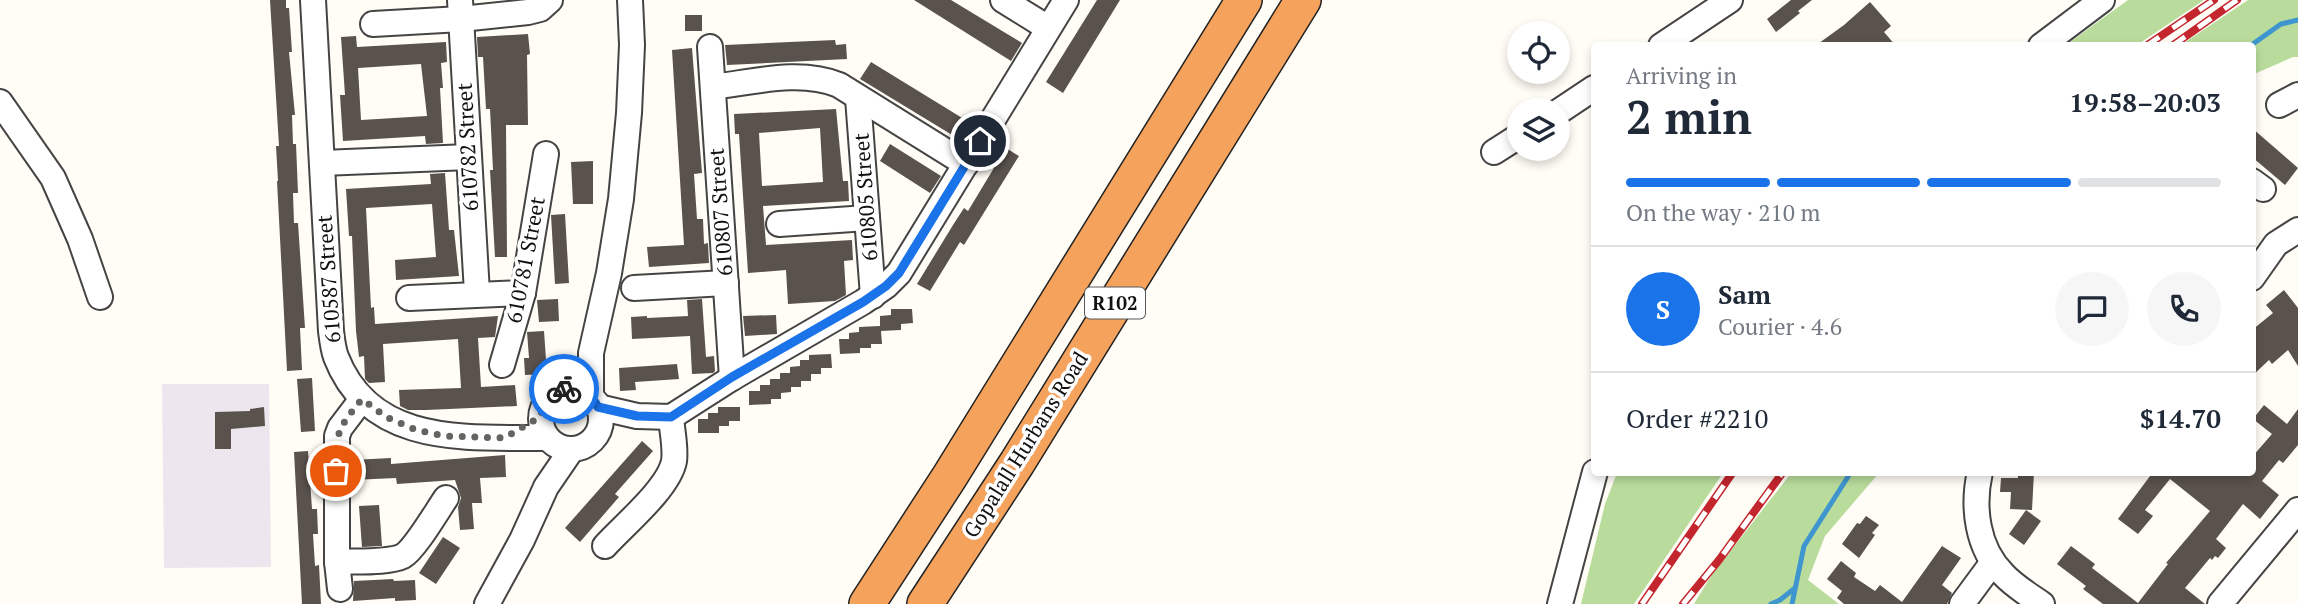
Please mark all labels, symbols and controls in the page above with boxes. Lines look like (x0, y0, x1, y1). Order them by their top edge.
map controls (1507, 21, 1570, 161)
button: locate (1507, 21, 1570, 84)
text: Arriving in (1626, 60, 1737, 91)
street label: 610782 Street (450, 82, 484, 212)
text: 19:58–20:03 (2069, 85, 2221, 119)
text: 2 min (1626, 86, 1752, 147)
button: layers (1507, 98, 1570, 161)
pin (950, 111, 1010, 171)
icon: home (961, 122, 999, 160)
street label: 610805 Street (847, 132, 883, 262)
street label: 610807 Street (702, 147, 738, 277)
street label: 610781 Street (499, 194, 551, 325)
text: On the way · 210 m (1626, 197, 1820, 228)
street label: 610587 Street (310, 214, 346, 344)
button: chat (2055, 272, 2129, 346)
button: phone (2147, 272, 2221, 346)
text: Sam (1718, 277, 1771, 311)
road number: R102 (1085, 288, 1145, 318)
text: S (1656, 292, 1670, 326)
text: Courier · 4.6 (1718, 311, 1842, 342)
street label: Gopalall Hurbans Road (957, 346, 1094, 543)
courier (529, 354, 599, 424)
icon: bike (545, 370, 583, 408)
text: Order #2210 (1626, 401, 1768, 435)
text: $14.70 (2140, 401, 2221, 435)
pin (306, 441, 366, 501)
icon: bag (317, 452, 355, 490)

